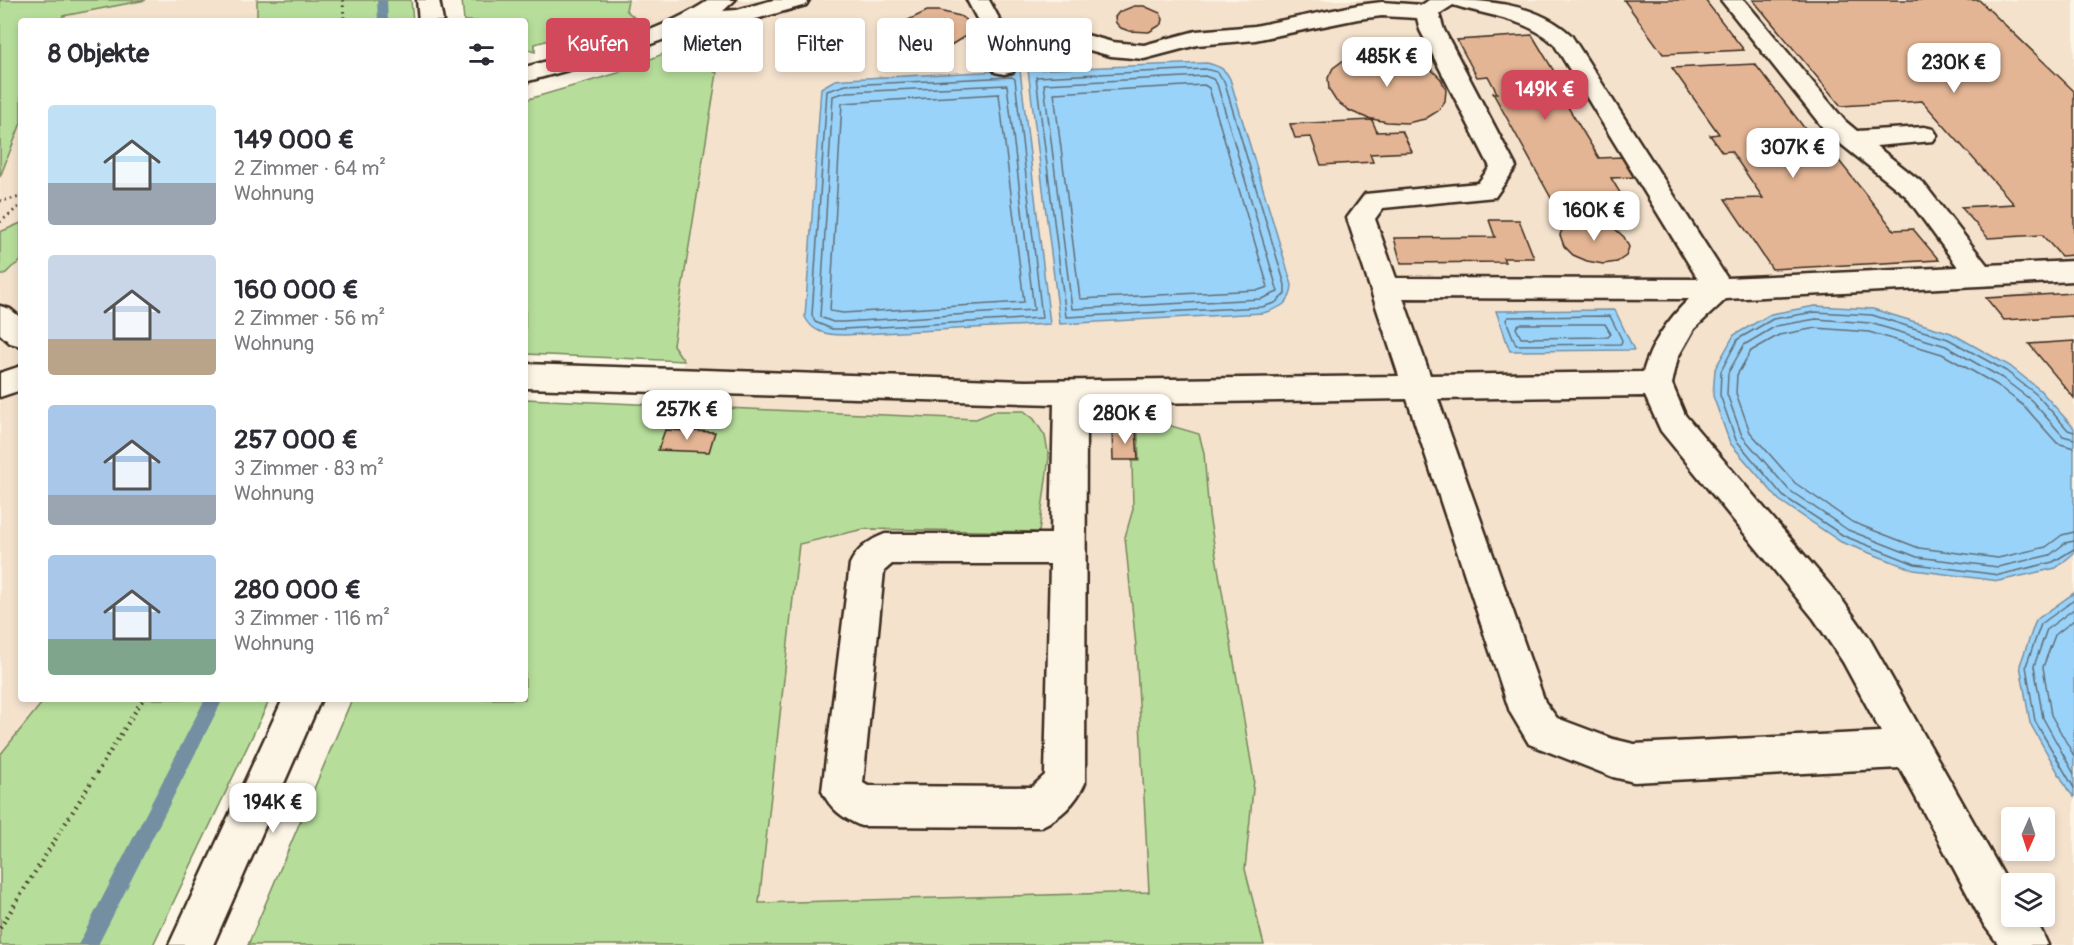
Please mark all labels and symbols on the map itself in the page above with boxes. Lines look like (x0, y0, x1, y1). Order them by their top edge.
pin: 485K € (1338, 37, 1436, 88)
pin: 230K € (1905, 43, 2003, 94)
pin: 149K € (1496, 70, 1594, 121)
pin: 307K € (1744, 128, 1842, 179)
pin: 160K € (1545, 191, 1643, 242)
pin: 257K € (638, 390, 736, 441)
pin: 280K € (1076, 394, 1174, 445)
pin: 194K € (224, 783, 322, 834)
north arrow (2001, 807, 2055, 861)

